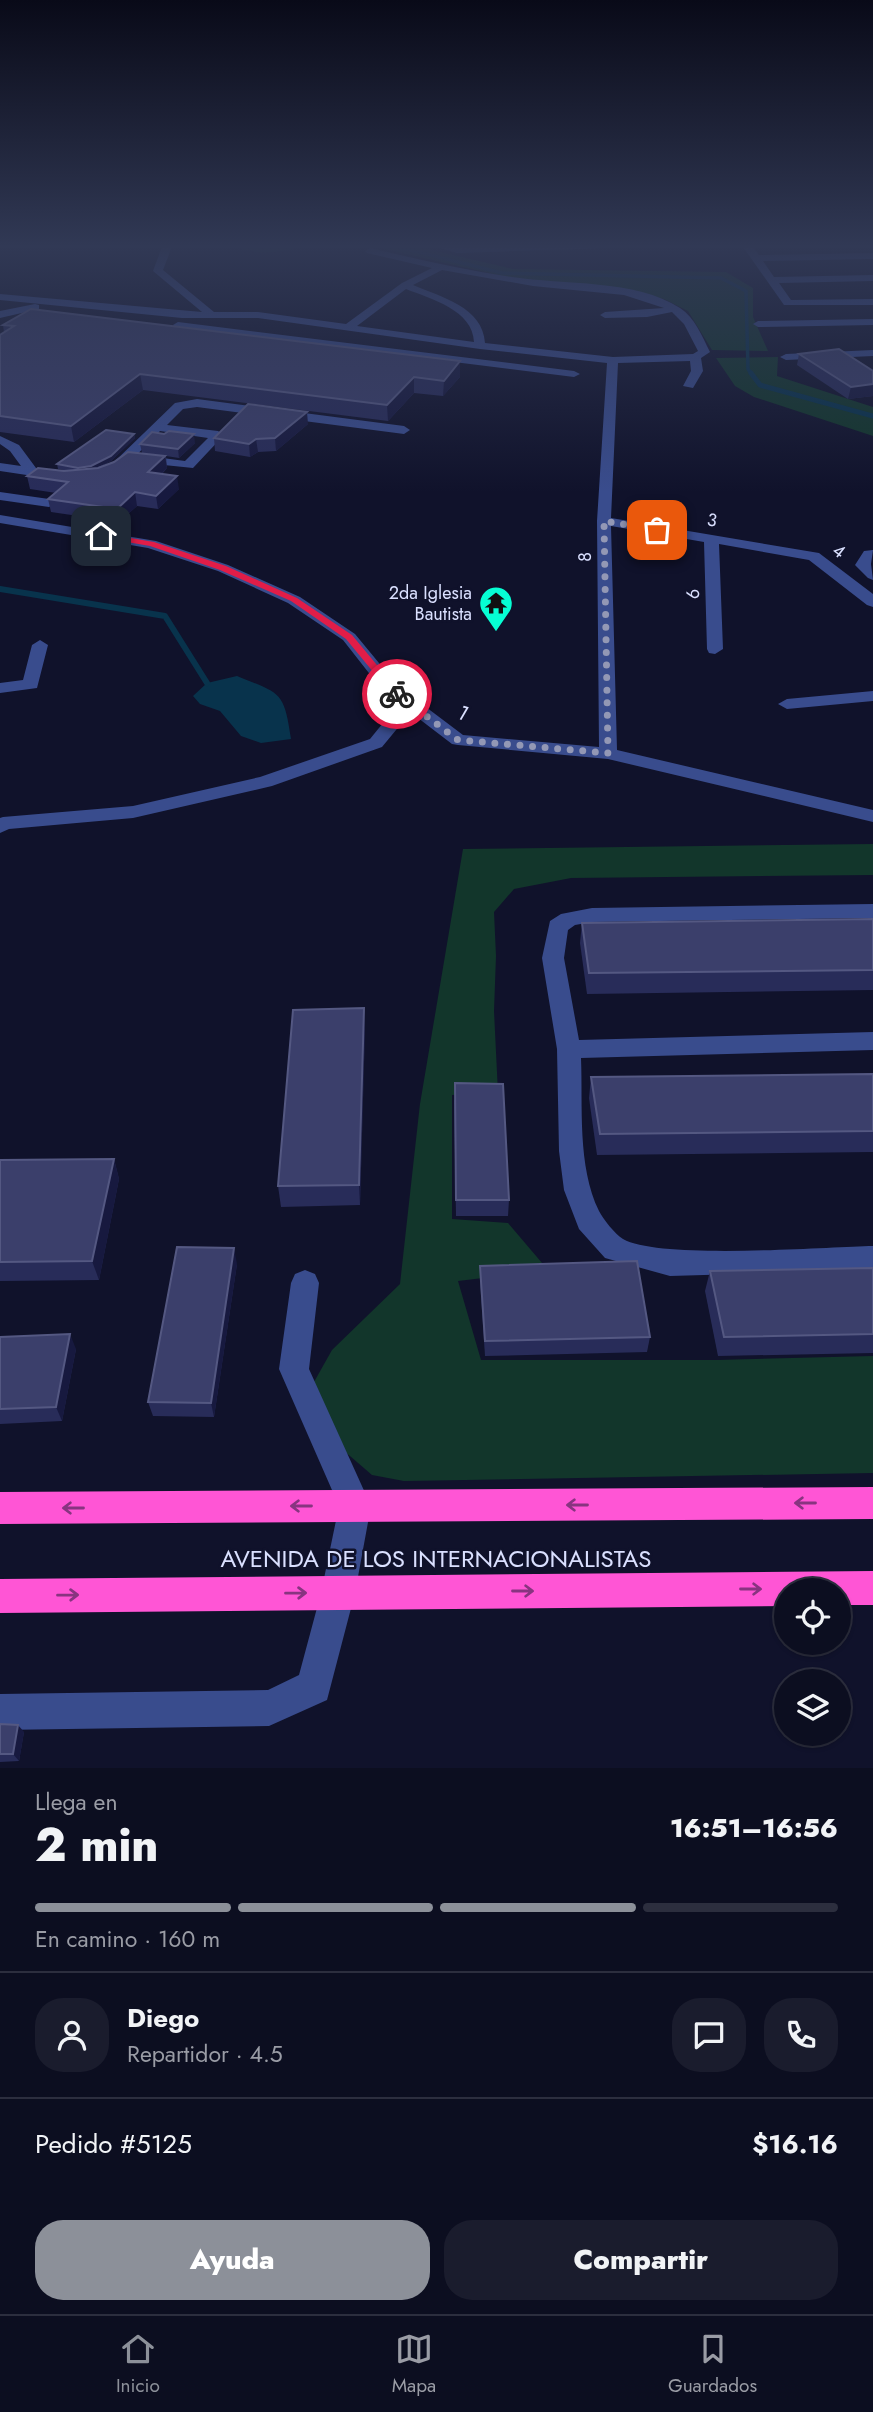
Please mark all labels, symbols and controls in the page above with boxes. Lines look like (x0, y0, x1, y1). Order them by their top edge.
pin (627, 500, 687, 560)
pin (71, 506, 131, 566)
street label: 3 (705, 506, 719, 534)
icon: bag (638, 511, 676, 549)
icon: home (82, 517, 120, 555)
street label: 4 (827, 538, 851, 564)
street label: 8 (572, 552, 598, 562)
place label: 2da Iglesia Bautista (389, 580, 472, 627)
temple icon: 2da Iglesia Bautista (477, 584, 515, 633)
street label: 6 (680, 588, 706, 600)
courier (362, 659, 432, 729)
icon: bike (378, 675, 416, 713)
street label: 1 (451, 698, 475, 728)
one-way arrow (794, 1496, 817, 1510)
one-way arrow (566, 1498, 589, 1512)
one-way arrow (290, 1500, 313, 1513)
one-way arrow (62, 1501, 85, 1515)
street label: AVENIDA DE LOS INTERNACIONALISTAS (220, 1541, 652, 1576)
map controls (774, 1578, 851, 1746)
button: locate (774, 1578, 851, 1655)
one-way arrow (739, 1582, 762, 1596)
one-way arrow (511, 1584, 534, 1598)
one-way arrow (284, 1586, 307, 1600)
one-way arrow (56, 1588, 79, 1602)
button: layers (774, 1669, 851, 1746)
text: Llega en (35, 1785, 117, 1819)
text: 16:51–16:56 (670, 1809, 838, 1847)
text: 2 min (35, 1812, 159, 1878)
text: En camino · 160 m (35, 1922, 220, 1956)
button: person (35, 1998, 109, 2072)
button: chat (672, 1998, 746, 2072)
button: phone (764, 1998, 838, 2072)
text: Diego (127, 1999, 199, 2037)
text: Repartidor · 4.5 (127, 2037, 283, 2071)
text: Pedido #5125 (35, 2125, 192, 2163)
text: $16.16 (752, 2125, 838, 2163)
button: Ayuda (35, 2220, 430, 2300)
button: Compartir (444, 2220, 838, 2300)
tab: Inicio (116, 2330, 160, 2399)
tab: Mapa (392, 2330, 436, 2399)
tab: Guardados (668, 2330, 757, 2399)

